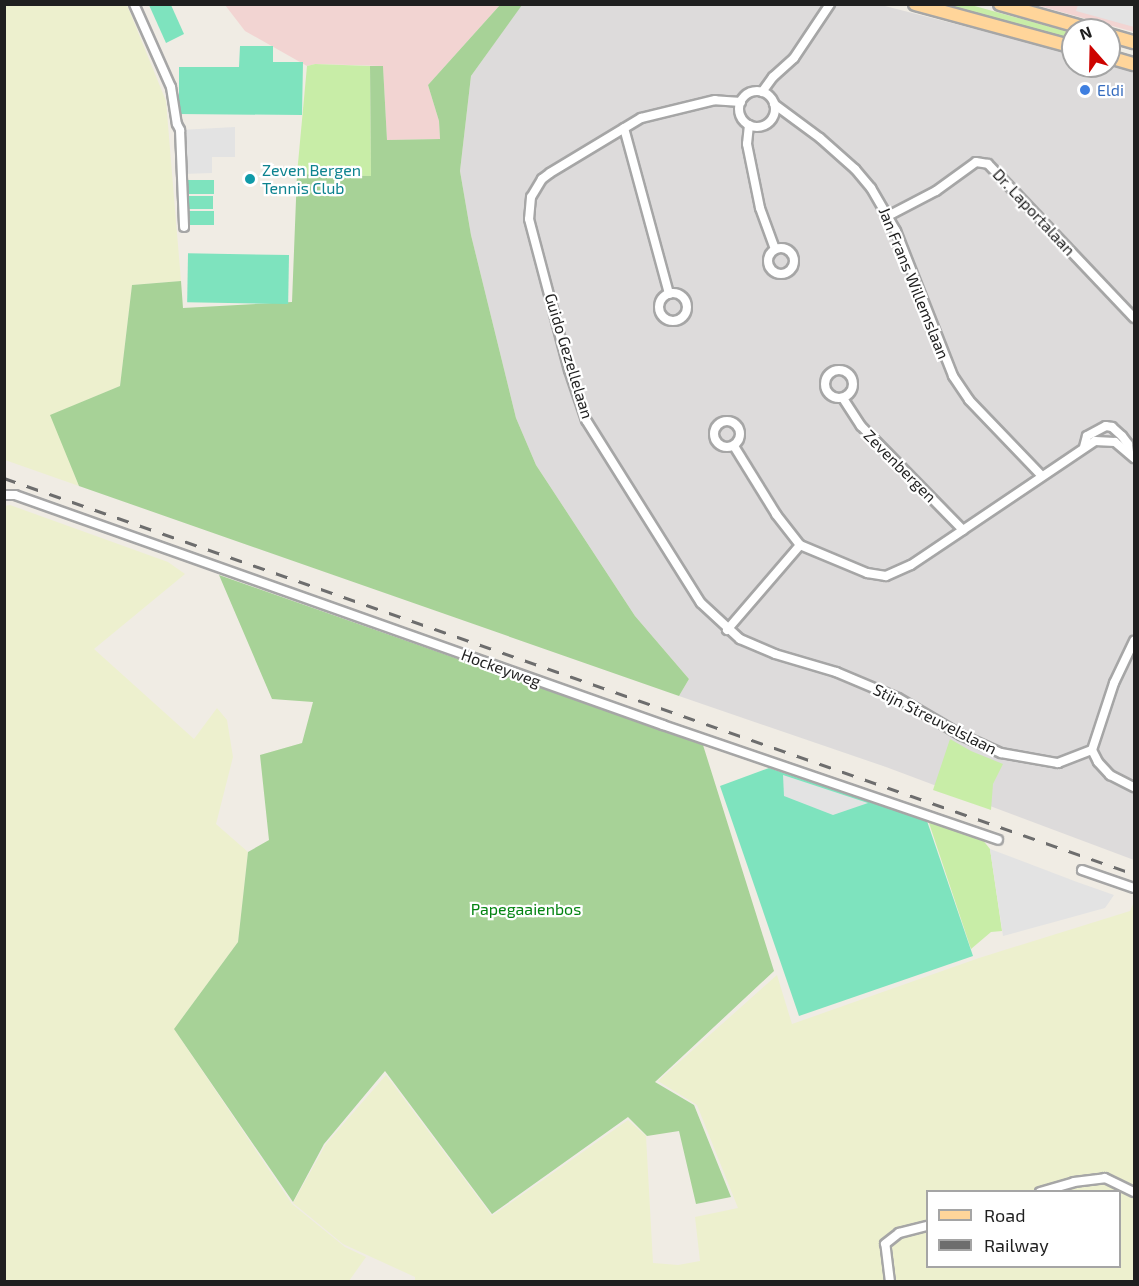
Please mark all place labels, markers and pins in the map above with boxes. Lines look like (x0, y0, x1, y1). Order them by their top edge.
place label: Eldi (1097, 80, 1124, 100)
marker: Eldi (1078, 83, 1092, 97)
place label: Zeven Bergen Tennis Club (262, 160, 361, 198)
marker: Zeven Bergen Tennis Club (243, 172, 257, 186)

